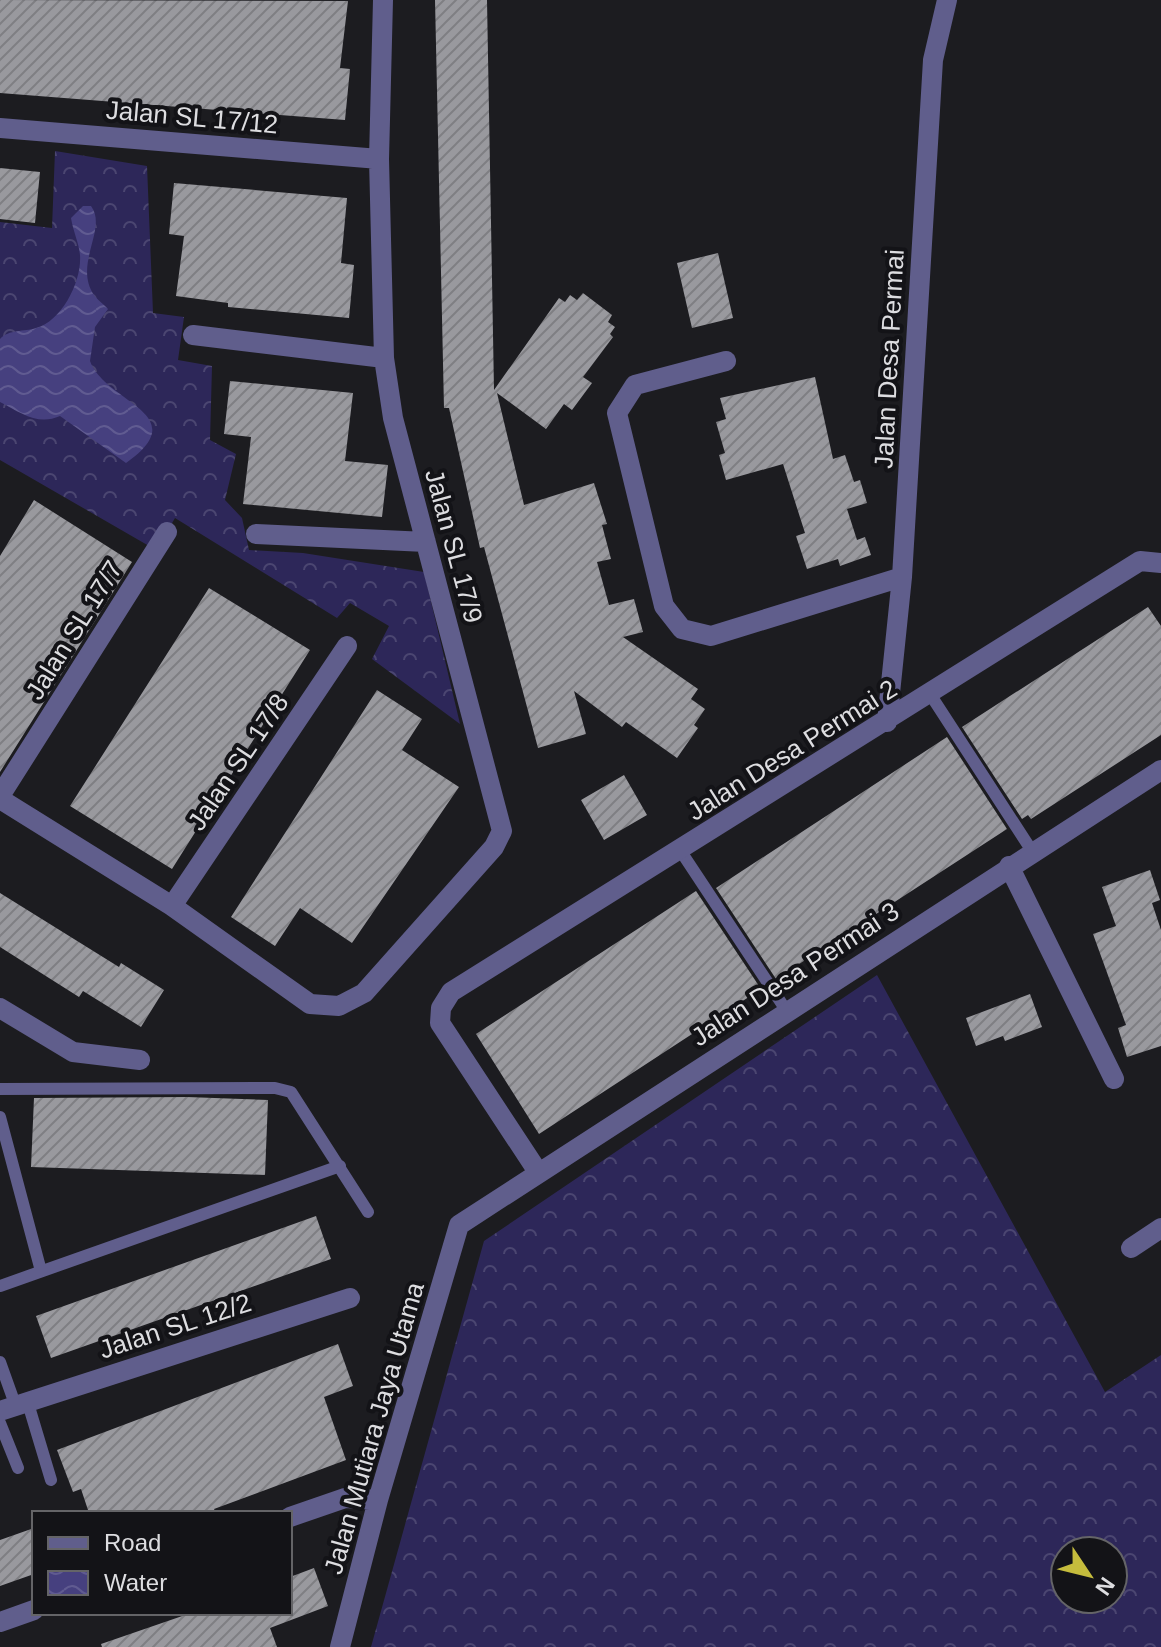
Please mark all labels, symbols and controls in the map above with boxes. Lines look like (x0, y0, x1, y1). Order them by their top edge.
street label: Jalan SL 17/12 (105, 95, 279, 139)
street label: Jalan Desa Permai (868, 249, 910, 469)
street label: Jalan SL 17/9 (419, 466, 489, 626)
street label: Jalan SL 17/7 (19, 555, 129, 705)
street label: Jalan Desa Permai 2 (682, 673, 902, 827)
street label: Jalan SL 17/8 (181, 688, 295, 836)
street label: Jalan Desa Permai 3 (686, 896, 904, 1052)
street label: Jalan Mutiara Jaya Utama (318, 1278, 430, 1577)
street label: Jalan SL 12/2 (95, 1287, 255, 1365)
legend (32, 1511, 292, 1615)
text: Road (104, 1529, 161, 1556)
north arrow (1049, 1535, 1129, 1615)
text: Water (104, 1569, 167, 1596)
text: N (1090, 1573, 1120, 1600)

